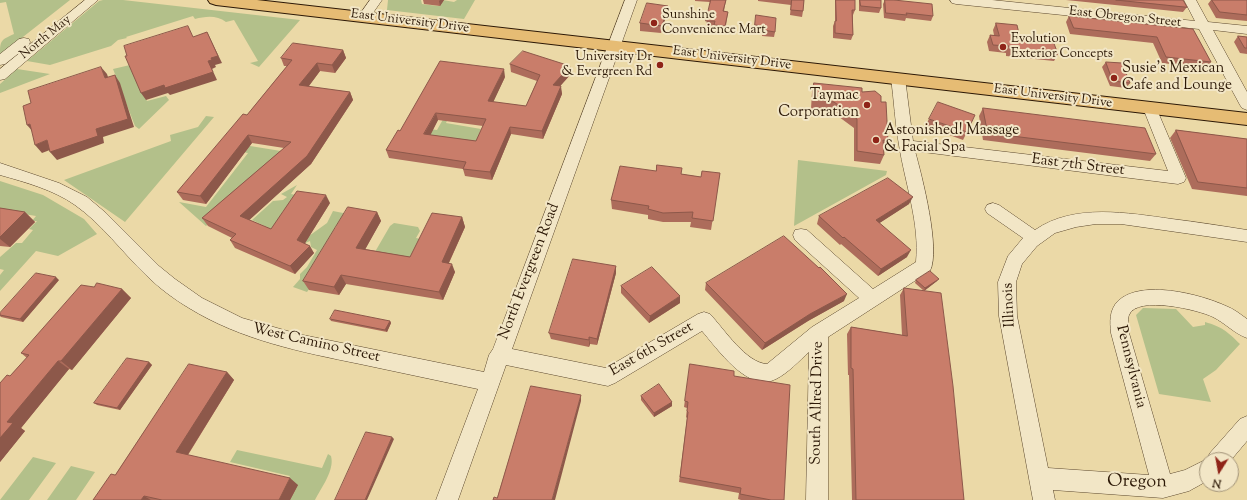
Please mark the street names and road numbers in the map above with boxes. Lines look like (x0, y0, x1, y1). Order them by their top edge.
street label: East Obregon Street (1068, 4, 1182, 32)
street label: East University Drive (350, 7, 470, 37)
street label: North May (17, 13, 75, 63)
street label: East University Drive (672, 44, 792, 74)
street label: East University Drive (993, 82, 1113, 112)
street label: East 7th Street (1030, 151, 1126, 181)
street label: North Evergreen Road (496, 201, 564, 343)
street label: Illinois (1000, 282, 1020, 328)
street label: East 6th Street (607, 319, 697, 381)
street label: West Camino Street (250, 321, 382, 367)
street label: Pennsylvania (1111, 324, 1149, 410)
street label: South Allred Drive (808, 341, 828, 465)
street label: Oregon (1107, 472, 1167, 494)

